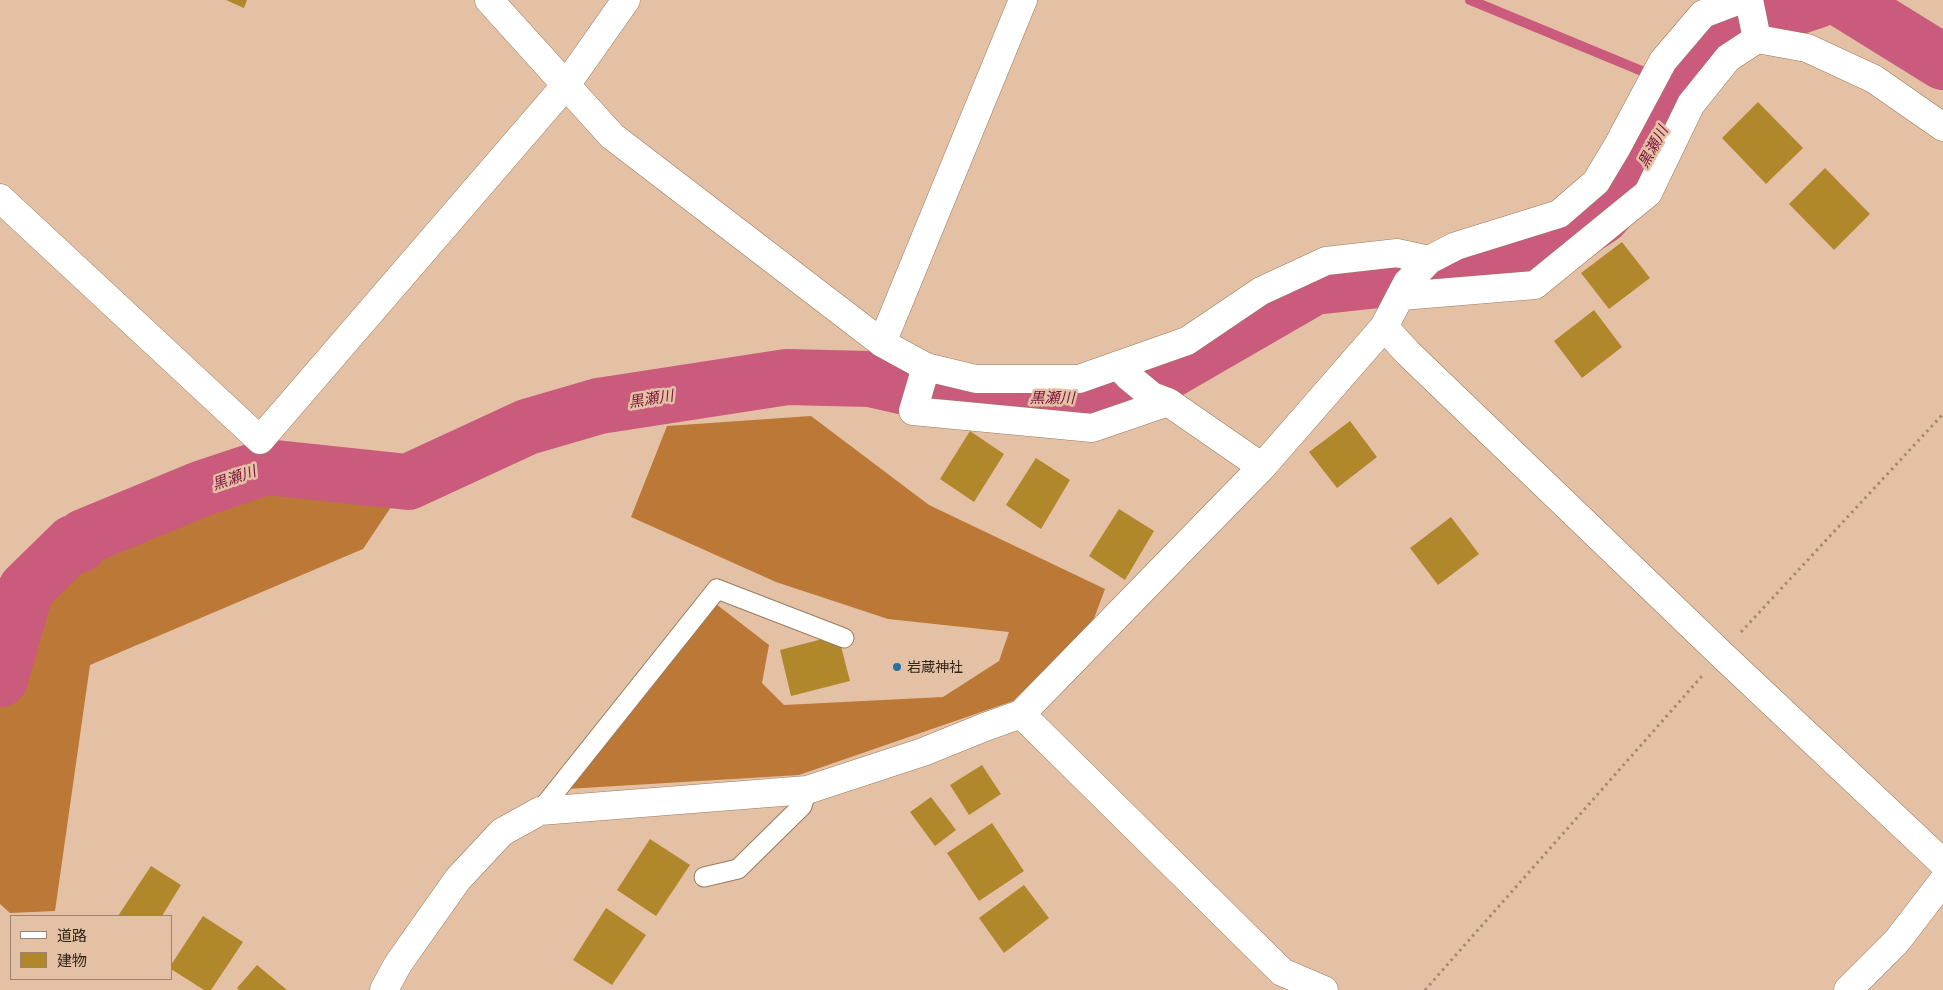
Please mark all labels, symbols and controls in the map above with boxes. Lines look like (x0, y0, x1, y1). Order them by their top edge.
water label: 黒瀬川 (1634, 123, 1672, 171)
water label: 黒瀬川 (627, 387, 675, 411)
water label: 黒瀬川 (1030, 389, 1074, 407)
water label: 黒瀬川 (210, 462, 258, 494)
place label: 岩蔵神社 (907, 659, 963, 675)
marker: 岩蔵神社 (891, 661, 903, 673)
legend (10, 915, 172, 980)
text: 道路 (57, 926, 87, 944)
text: 建物 (57, 951, 87, 969)

